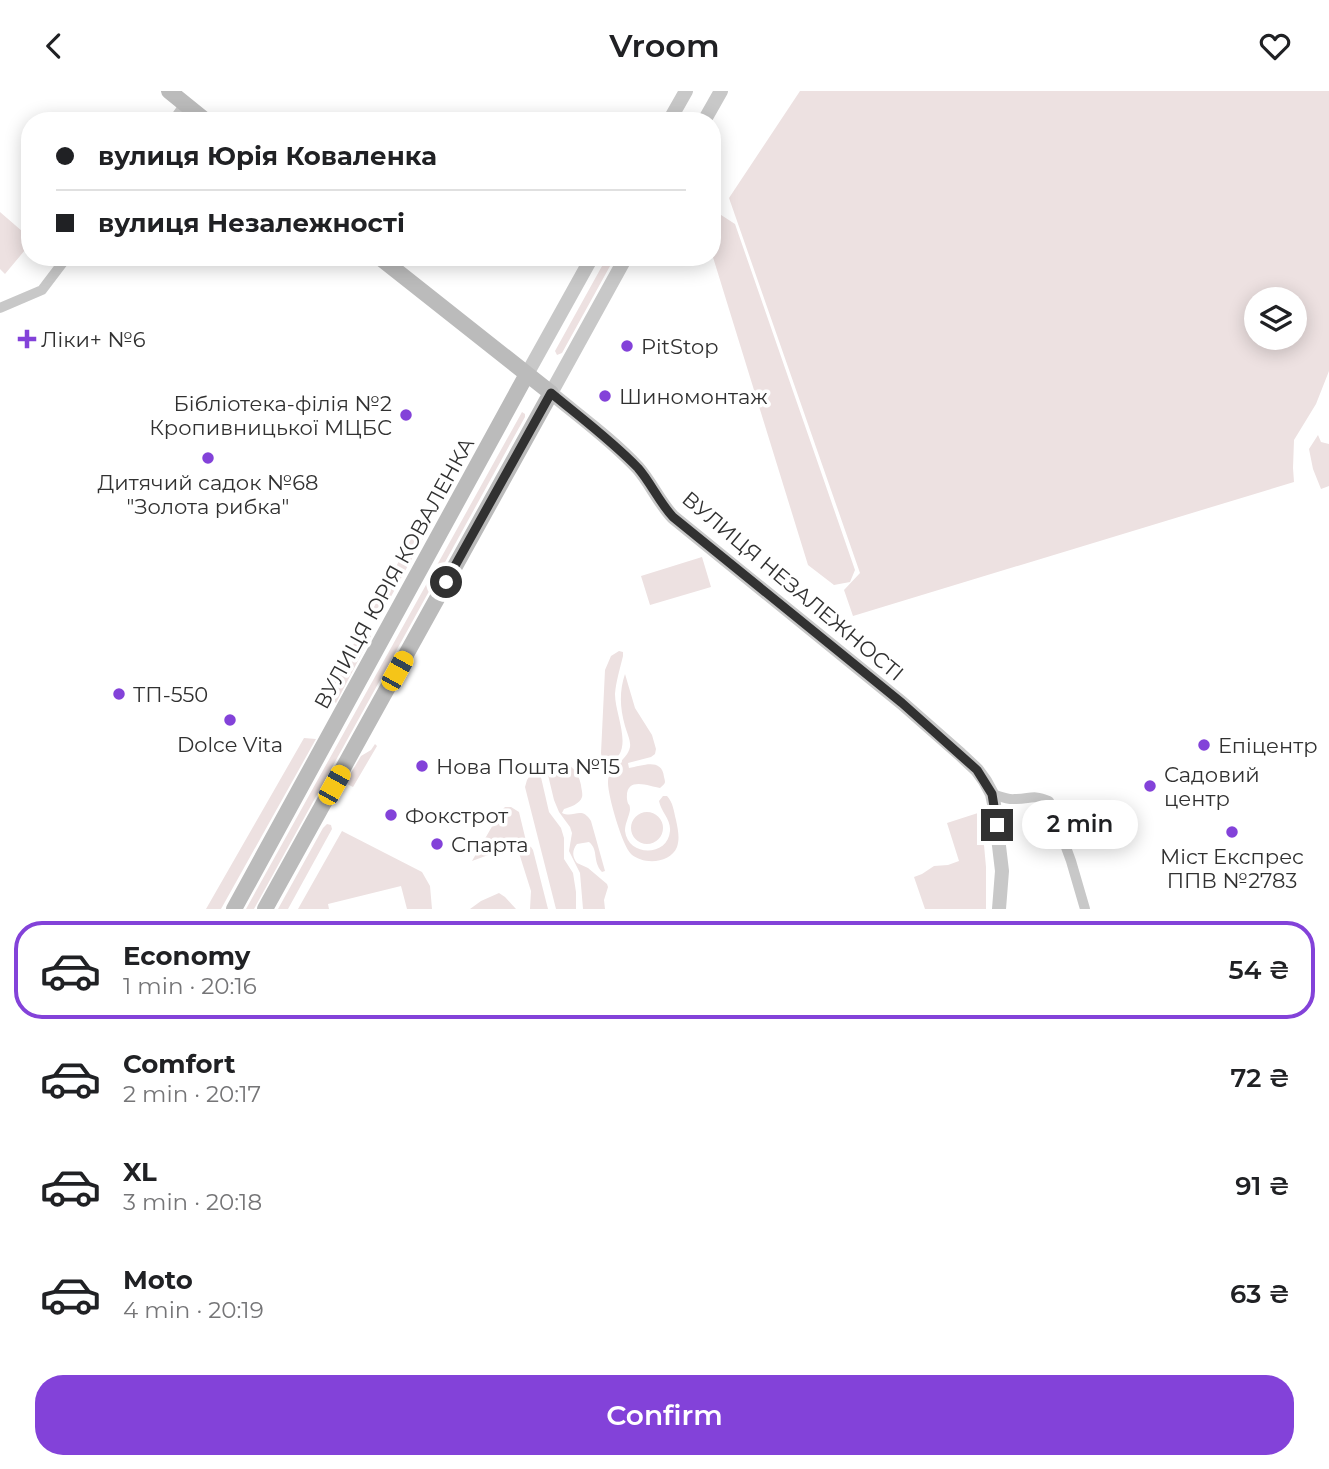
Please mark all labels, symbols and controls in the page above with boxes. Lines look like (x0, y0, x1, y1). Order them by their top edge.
text: Vroom (609, 26, 720, 65)
icon: back (35, 27, 73, 65)
icon: heart (1256, 27, 1294, 65)
text: вулиця Юрія Коваленка (98, 140, 437, 172)
text: вулиця Незалежності (98, 207, 405, 239)
map controls (1244, 287, 1307, 350)
button: layers (1244, 287, 1307, 350)
place label: Ліки+ №6 (41, 327, 146, 352)
marker: Ліки+ №6 (19, 331, 35, 347)
place label: PitStop (641, 334, 719, 359)
marker: PitStop (619, 338, 635, 354)
place label: Шиномонтаж (619, 384, 768, 409)
marker: Шиномонтаж (597, 388, 613, 404)
place label: Бібліотека-філія №2 Кропивницької МЦБС (149, 391, 392, 440)
marker: Бібліотека-філія №2 Кропивницької МЦБС (398, 407, 414, 423)
street label: ВУЛИЦЯ ЮРІЯ КОВАЛЕНКА (309, 433, 479, 713)
marker: Дитячий садок №68 "Золота рибка" (200, 450, 216, 466)
place label: Дитячий садок №68 "Золота рибка" (98, 470, 318, 519)
street label: ВУЛИЦЯ НЕЗАЛЕЖНОСТІ (677, 486, 909, 686)
route start (430, 566, 462, 598)
car (378, 648, 417, 694)
place label: ТП-550 (133, 682, 208, 707)
marker: ТП-550 (111, 686, 127, 702)
marker: Dolce Vita (222, 712, 238, 728)
place label: Dolce Vita (177, 732, 283, 757)
place label: Епіцентр (1218, 733, 1318, 758)
marker: Епіцентр (1196, 737, 1212, 753)
place label: Нова Пошта №15 (436, 754, 620, 779)
marker: Нова Пошта №15 (414, 758, 430, 774)
car (315, 762, 354, 808)
place label: Садовий центр (1164, 762, 1260, 811)
marker: Садовий центр (1142, 778, 1158, 794)
callout: 2 min (1021, 801, 1137, 849)
place label: Фокстрот (405, 803, 508, 828)
marker: Фокстрот (383, 807, 399, 823)
route end (981, 809, 1013, 841)
text: 2 min (1047, 810, 1113, 838)
marker: Міст Експрес ППВ №2783 (1224, 824, 1240, 840)
place label: Спарта (451, 832, 529, 857)
marker: Спарта (429, 836, 445, 852)
place label: Міст Експрес ППВ №2783 (1160, 844, 1304, 893)
icon: car (39, 939, 102, 1002)
text: Economy (123, 940, 250, 972)
text: 54 ₴ (1229, 954, 1290, 986)
text: 1 min · 20:16 (123, 972, 257, 1000)
icon: car (39, 1047, 102, 1110)
text: Comfort (123, 1048, 235, 1080)
text: 72 ₴ (1230, 1062, 1290, 1094)
text: 2 min · 20:17 (123, 1080, 261, 1108)
icon: car (39, 1155, 102, 1218)
text: XL (123, 1156, 157, 1188)
text: 91 ₴ (1235, 1170, 1290, 1202)
text: 3 min · 20:18 (123, 1188, 262, 1216)
icon: car (39, 1263, 102, 1326)
text: Moto (123, 1264, 193, 1296)
text: 63 ₴ (1230, 1278, 1290, 1310)
text: 4 min · 20:19 (123, 1296, 264, 1324)
button: Confirm (35, 1375, 1294, 1455)

